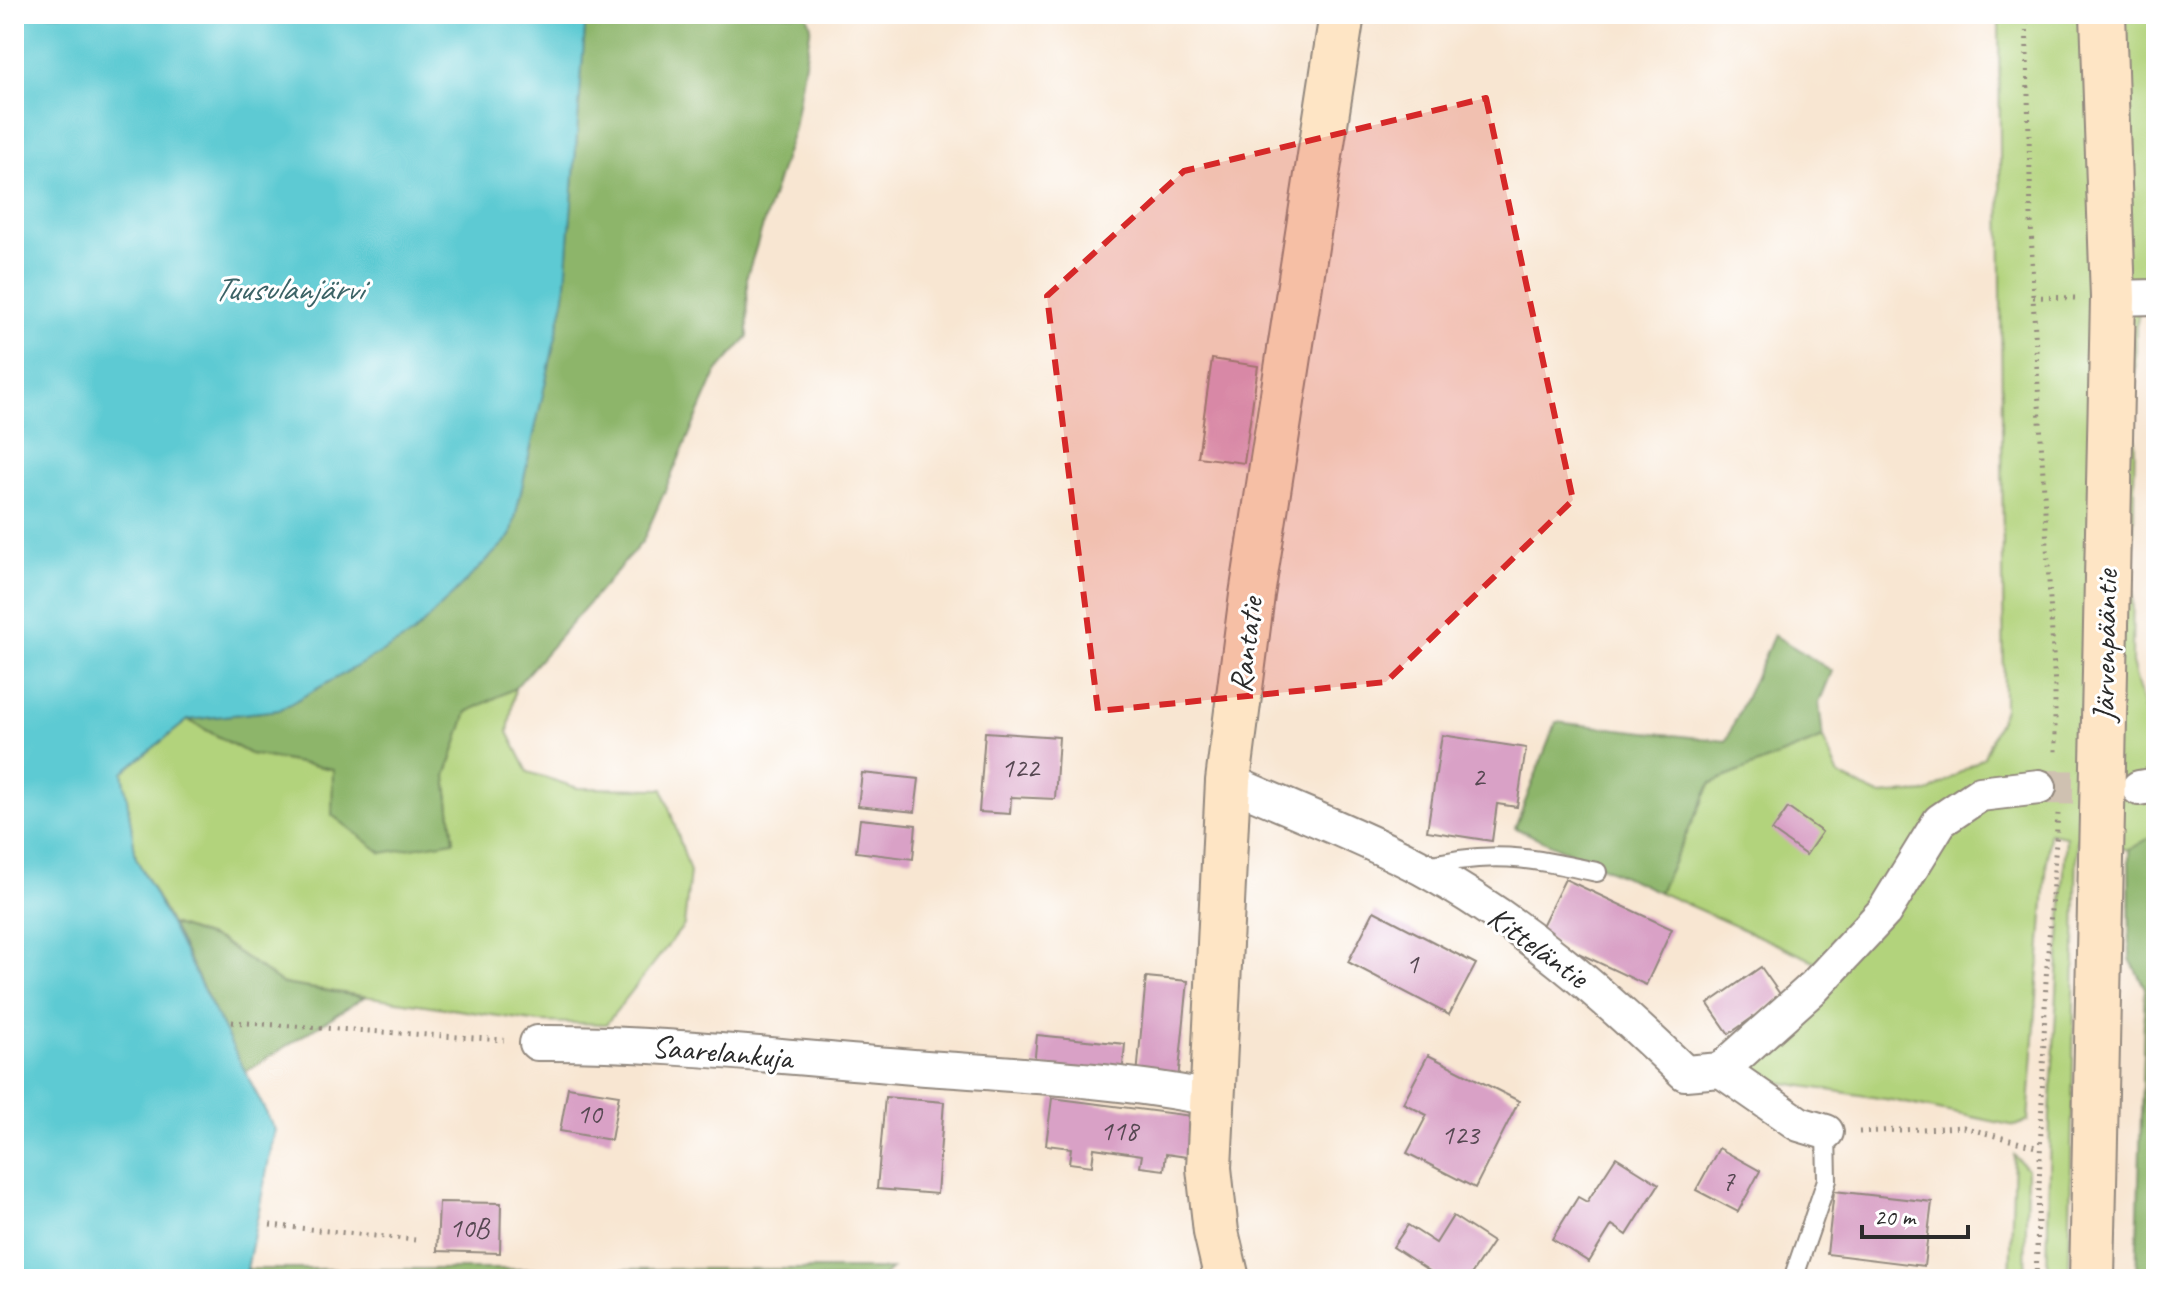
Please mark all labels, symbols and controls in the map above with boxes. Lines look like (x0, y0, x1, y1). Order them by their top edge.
water label: Tuusulanjärvi (213, 267, 371, 310)
street label: Järvenpääntie (2083, 567, 2127, 724)
street label: Rantatie (1220, 592, 1272, 695)
house number: 122 (1001, 750, 1041, 785)
house number: 2 (1472, 759, 1487, 794)
street label: Kitteläntie (1480, 897, 1599, 999)
house number: 1 (1406, 946, 1420, 981)
street label: Saarelankuja (650, 1025, 797, 1079)
house number: 10 (576, 1096, 604, 1131)
house number: 118 (1100, 1113, 1140, 1148)
house number: 123 (1441, 1117, 1481, 1152)
house number: 7 (1722, 1163, 1736, 1198)
scale bar (1862, 1189, 1968, 1239)
text: 20 m (1874, 1202, 1917, 1232)
house number: 10B (449, 1210, 491, 1245)

